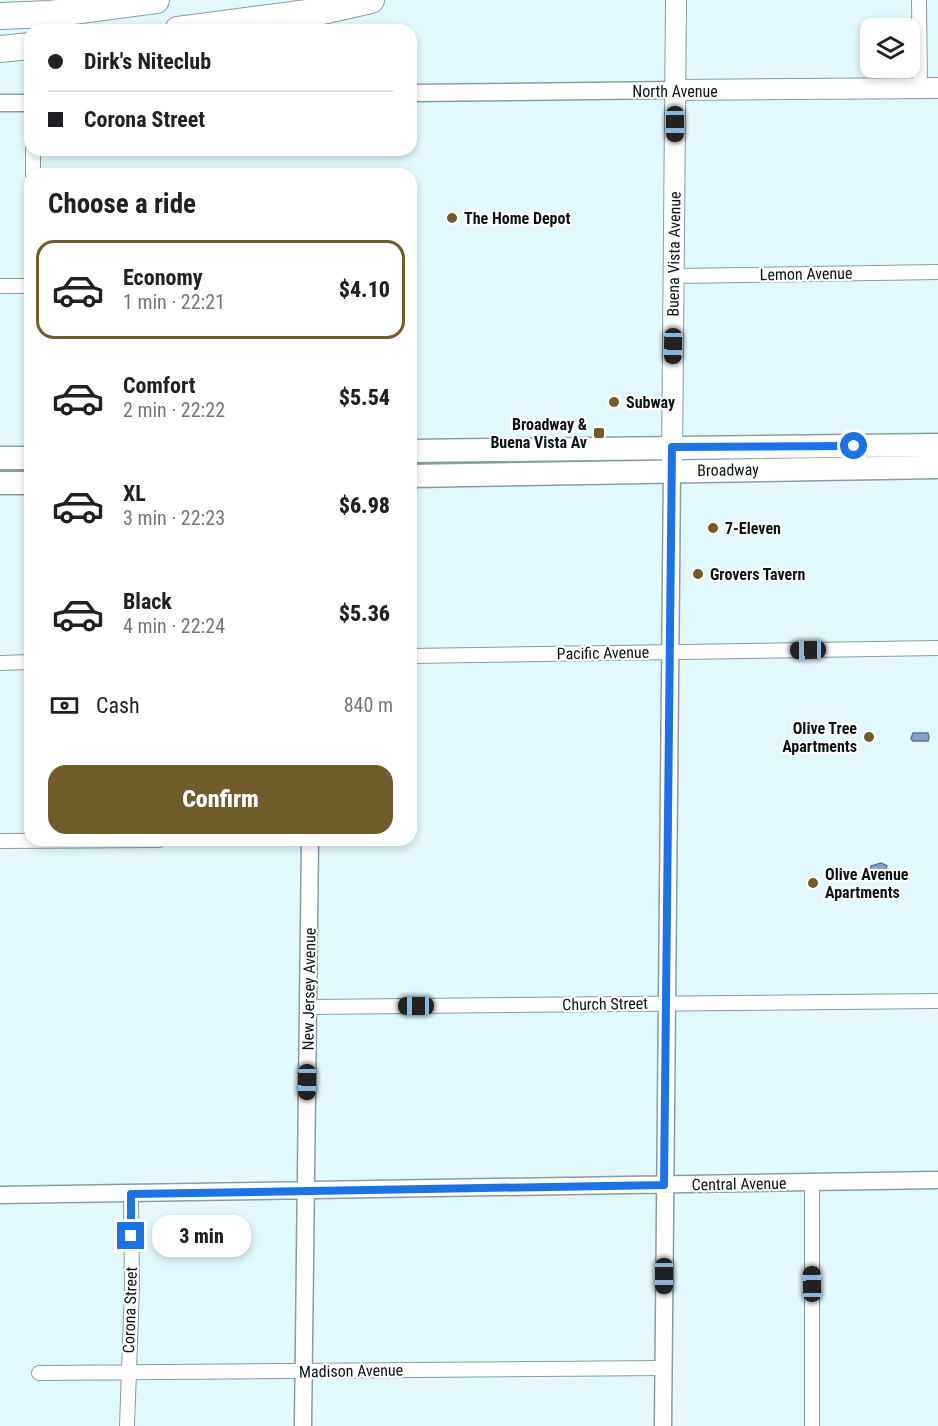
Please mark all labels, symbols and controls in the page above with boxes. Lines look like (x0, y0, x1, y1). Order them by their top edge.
map controls (860, 18, 920, 78)
button: layers (860, 18, 920, 78)
text: Dirk's Niteclub (84, 49, 211, 74)
street label: North Avenue (632, 82, 718, 101)
car (666, 106, 684, 142)
text: Corona Street (84, 107, 205, 132)
text: Choose a ride (48, 188, 196, 220)
street label: Buena Vista Avenue (663, 191, 685, 317)
place label: The Home Depot (464, 209, 570, 228)
marker: The Home Depot (445, 211, 459, 225)
icon: car (51, 263, 105, 317)
street label: Lemon Avenue (760, 264, 852, 284)
text: Economy (123, 265, 203, 290)
text: $4.10 (339, 277, 390, 302)
text: 1 min · 22:21 (123, 290, 225, 314)
car (664, 328, 682, 364)
icon: car (51, 371, 105, 425)
text: Comfort (123, 373, 196, 398)
text: $5.54 (339, 385, 390, 410)
place label: Subway (626, 393, 675, 412)
marker: Subway (607, 395, 621, 409)
text: 2 min · 22:22 (123, 398, 225, 422)
place label: Broadway & Buena Vista Av (490, 415, 587, 452)
marker: Broadway & Buena Vista Av (592, 426, 606, 440)
route start (840, 432, 867, 459)
street label: Broadway (697, 460, 759, 480)
icon: car (51, 479, 105, 533)
text: XL (123, 481, 146, 506)
text: $6.98 (339, 493, 390, 518)
text: 3 min · 22:23 (123, 506, 225, 530)
place label: 7-Eleven (725, 519, 781, 538)
marker: 7-Eleven (706, 521, 720, 535)
place label: Grovers Tavern (710, 565, 806, 584)
marker: Grovers Tavern (691, 567, 705, 581)
icon: car (51, 587, 105, 641)
text: Black (123, 589, 172, 614)
text: $5.36 (339, 601, 390, 626)
text: 4 min · 22:24 (123, 614, 225, 638)
car (790, 641, 826, 659)
street label: Pacific Avenue (557, 643, 649, 663)
icon: cash (48, 689, 81, 722)
text: Cash (96, 693, 140, 718)
text: 840 m (344, 693, 393, 717)
place label: Olive Tree Apartments (782, 719, 857, 756)
marker: Olive Tree Apartments (862, 730, 876, 744)
button: Confirm (48, 765, 393, 834)
place label: Olive Avenue Apartments (825, 865, 909, 902)
marker: Olive Avenue Apartments (806, 876, 820, 890)
street label: New Jersey Avenue (298, 927, 320, 1051)
street label: Church Street (562, 994, 648, 1014)
car (398, 997, 434, 1015)
car (298, 1064, 316, 1100)
street label: Central Avenue (691, 1174, 787, 1194)
callout: 3 min (152, 1215, 251, 1257)
route end (117, 1222, 144, 1249)
text: 3 min (179, 1224, 224, 1248)
car (655, 1258, 673, 1294)
street label: Corona Street (119, 1266, 141, 1354)
car (803, 1266, 821, 1302)
street label: Madison Avenue (299, 1361, 403, 1381)

